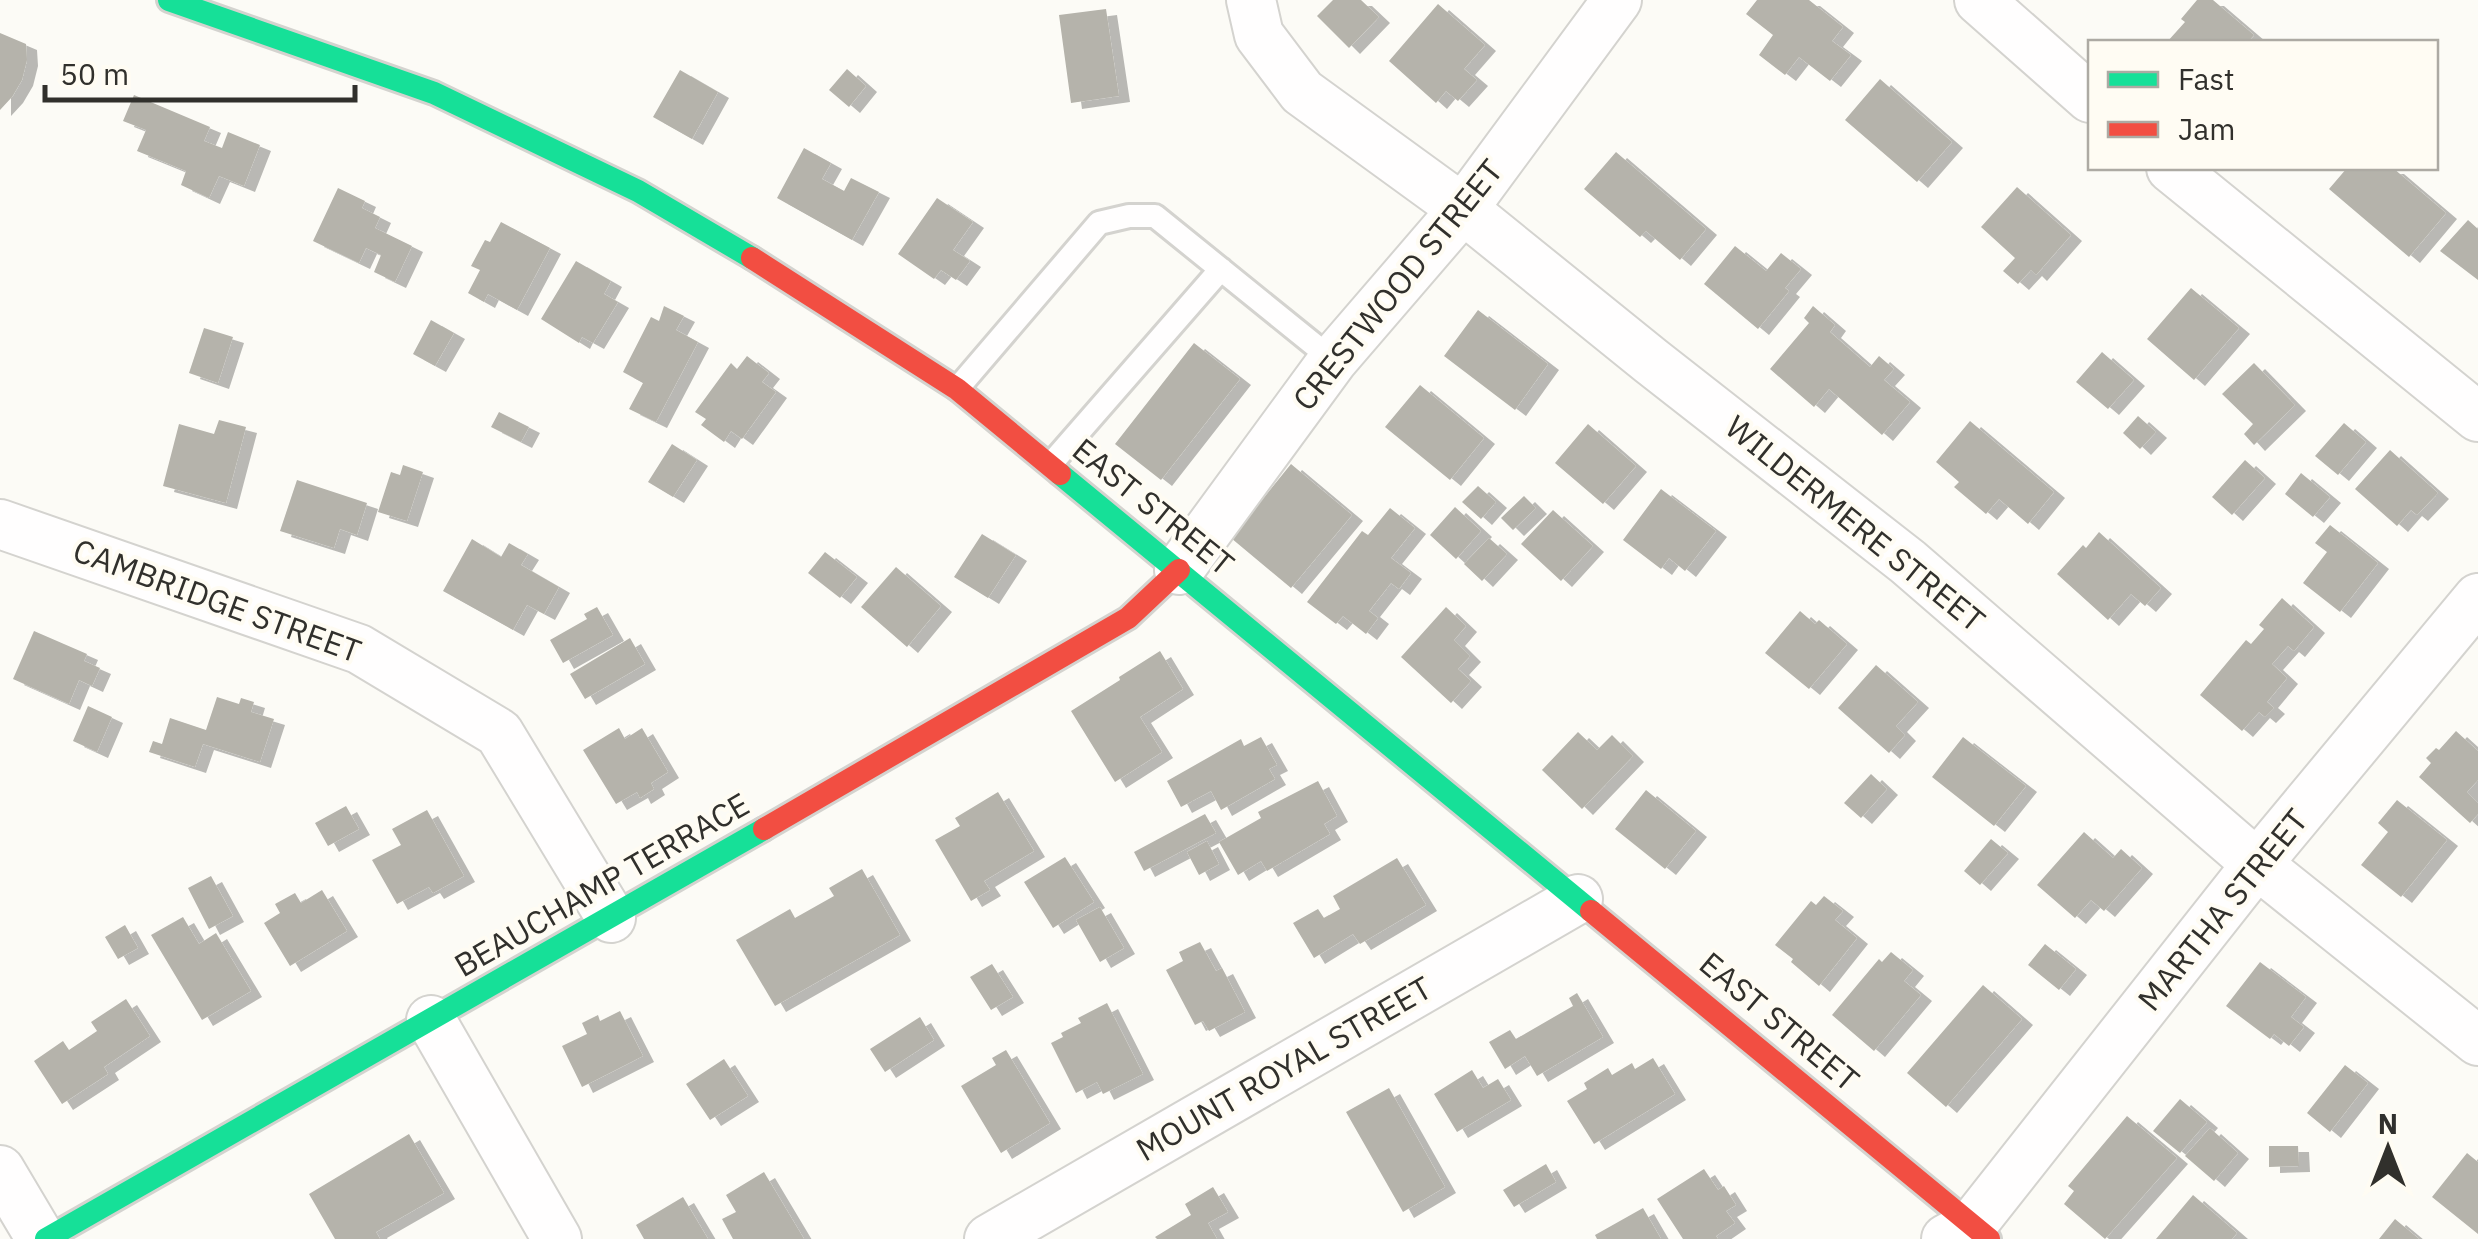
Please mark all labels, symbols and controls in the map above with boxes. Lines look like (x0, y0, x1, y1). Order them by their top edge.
scale bar (45, 40, 355, 102)
legend (2088, 40, 2438, 170)
text: 50 m (60, 54, 129, 93)
text: Fast (2178, 59, 2235, 98)
text: Jam (2178, 109, 2236, 148)
street label: CRESTWOOD STREET (1283, 150, 1512, 419)
street label: WILDERMERE STREET (1717, 406, 1994, 641)
street label: EAST STREET (1064, 428, 1243, 584)
street label: CAMBRIDGE STREET (68, 529, 367, 672)
street label: BEAUCHAMP TERRACE (446, 783, 757, 986)
street label: MARTHA STREET (2128, 800, 2317, 1019)
street label: EAST STREET (1691, 942, 1868, 1100)
street label: MOUNT ROYAL STREET (1128, 966, 1439, 1170)
north arrow (2338, 1099, 2438, 1199)
text: N (2378, 1105, 2398, 1142)

